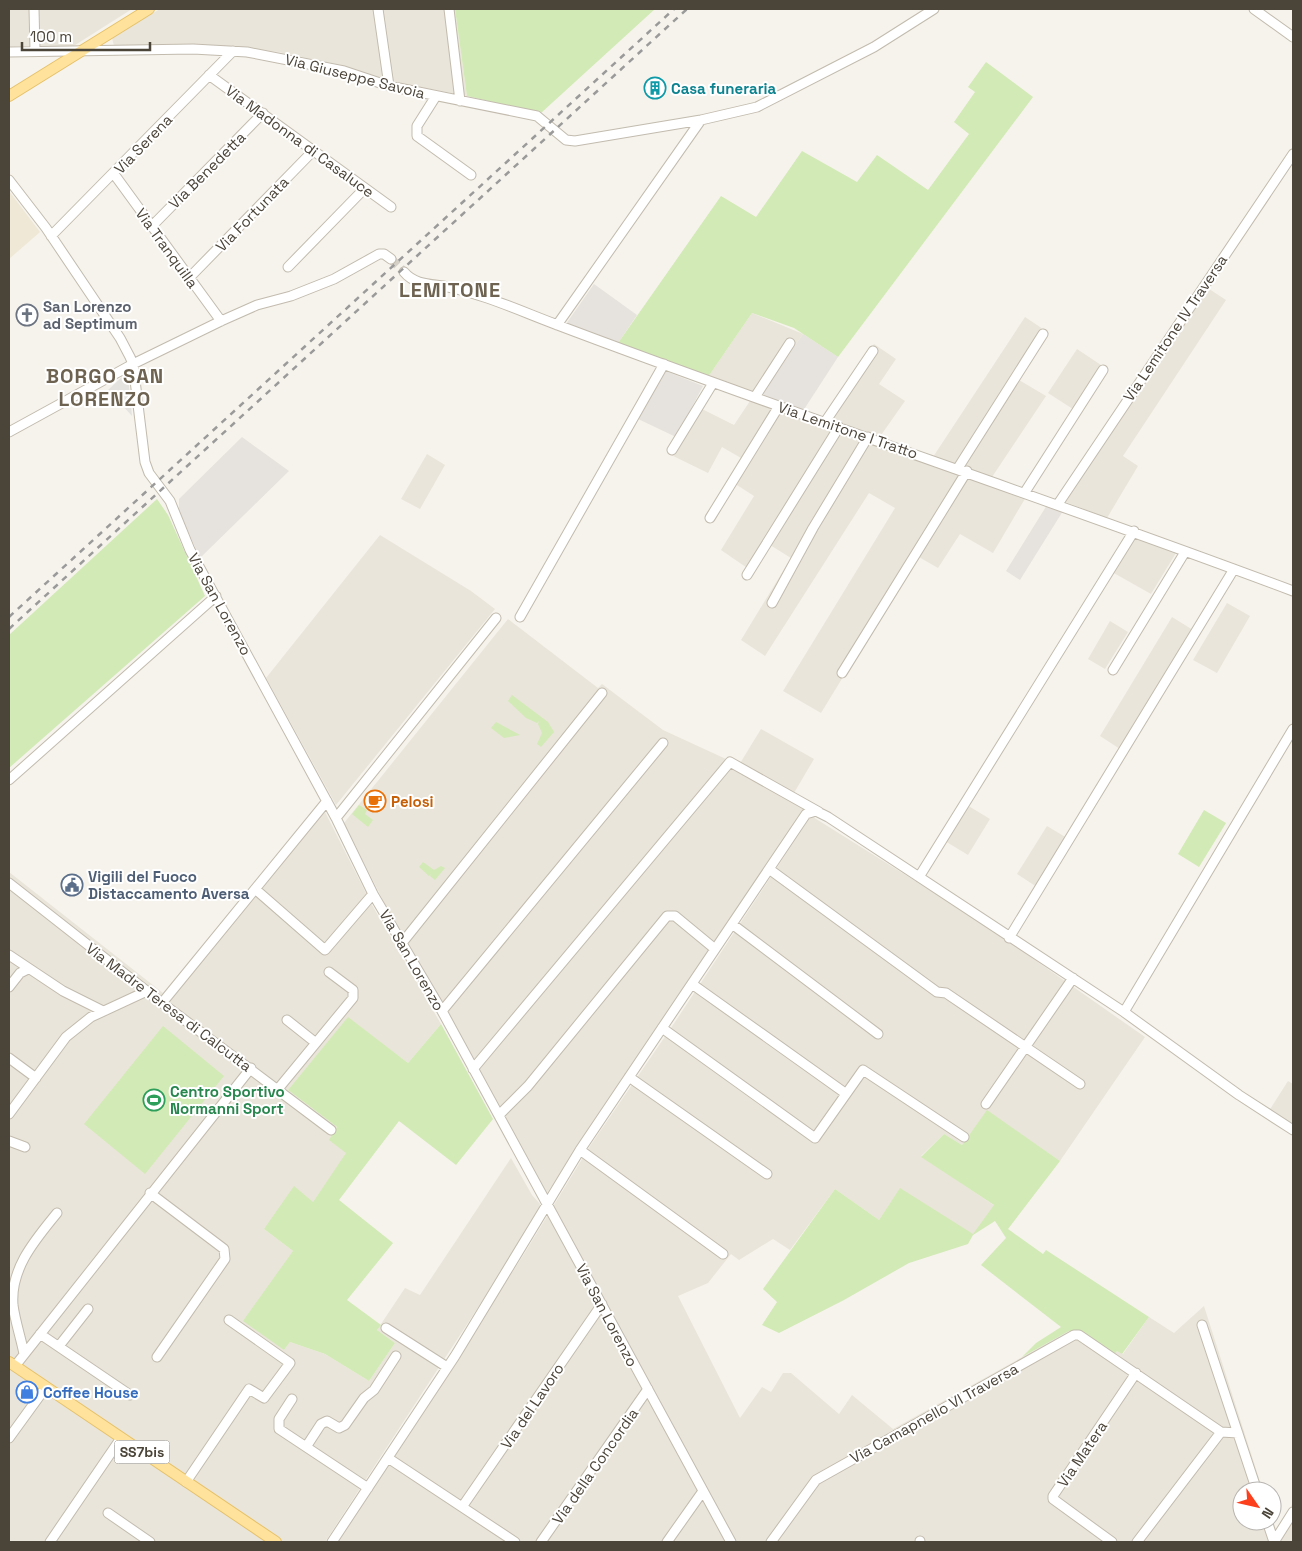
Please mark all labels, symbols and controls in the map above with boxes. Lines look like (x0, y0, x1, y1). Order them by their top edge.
scale bar (22, 20, 150, 52)
text: 100 m (30, 27, 72, 46)
street label: Via Giuseppe Savoia (283, 49, 427, 103)
building icon: Casa funeraria (643, 76, 667, 100)
place label: Casa funeraria (671, 79, 777, 98)
street label: Via Madonna di Casaluce (222, 81, 378, 201)
street label: Via Serena (110, 110, 176, 178)
street label: Via Benedetta (164, 127, 250, 213)
street label: Via Fortunata (211, 172, 293, 256)
street label: Via Tranquilla (132, 204, 203, 292)
street label: Via Lemitone IV Traversa (1119, 251, 1231, 405)
district label: LEMITONE (399, 277, 501, 303)
place label: San Lorenzo ad Septimum (43, 297, 138, 333)
church icon: San Lorenzo ad Septimum (15, 303, 39, 327)
district label: BORGO SAN LORENZO (46, 363, 164, 412)
street label: Via Lemitone I Tratto (776, 397, 920, 463)
street label: Via San Lorenzo (184, 550, 256, 658)
cafe icon: Pelosi (363, 789, 387, 813)
place label: Pelosi (391, 792, 434, 811)
place label: Vigili del Fuoco Distaccamento Aversa (88, 867, 250, 903)
public building icon: Vigili del Fuoco Distaccamento Aversa (60, 873, 84, 897)
street label: Via San Lorenzo (375, 906, 449, 1014)
street label: Via Madre Teresa di Calcutta (82, 938, 256, 1076)
place label: Centro Sportivo Normanni Sport (170, 1082, 285, 1118)
sports icon: Centro Sportivo Normanni Sport (142, 1088, 166, 1112)
street label: Via San Lorenzo (572, 1260, 642, 1370)
street label: Via del Lavoro (496, 1359, 568, 1453)
street label: Via Camapnello VI Traversa (846, 1359, 1022, 1467)
shop icon: Coffee House (15, 1380, 39, 1404)
place label: Coffee House (43, 1383, 139, 1402)
street label: Via della Concordia (548, 1404, 642, 1528)
street label: Via Matera (1053, 1417, 1111, 1491)
road number: SS7bis (114, 1440, 170, 1464)
north arrow (1232, 1481, 1282, 1531)
text: N (1258, 1504, 1278, 1522)

